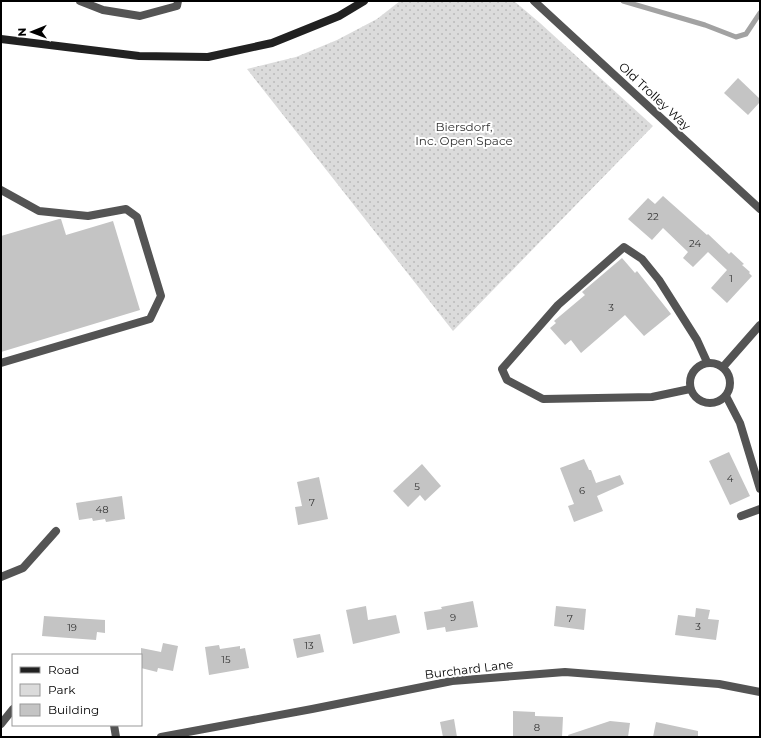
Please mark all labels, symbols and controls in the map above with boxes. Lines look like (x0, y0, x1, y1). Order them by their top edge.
north arrow (12, 12, 52, 52)
text: N (15, 28, 29, 37)
street label: Old Trolley Way (616, 59, 694, 133)
park label: Biersdorf, Inc. Open Space (415, 119, 513, 148)
house number: 22 (647, 210, 659, 223)
house number: 24 (689, 237, 701, 250)
house number: 1 (729, 272, 733, 285)
house number: 3 (608, 301, 614, 314)
house number: 4 (727, 472, 734, 485)
house number: 5 (414, 480, 420, 493)
house number: 6 (579, 484, 585, 497)
house number: 7 (309, 496, 315, 509)
house number: 48 (95, 503, 109, 516)
house number: 9 (450, 611, 456, 624)
house number: 7 (567, 612, 573, 625)
house number: 3 (695, 620, 701, 633)
house number: 19 (67, 621, 77, 634)
house number: 13 (304, 639, 314, 652)
house number: 15 (221, 653, 231, 666)
legend (12, 654, 142, 726)
street label: Burchard Lane (424, 656, 514, 682)
text: Road (48, 662, 79, 677)
text: Park (48, 682, 76, 697)
text: Building (48, 702, 99, 717)
house number: 8 (534, 721, 540, 734)

